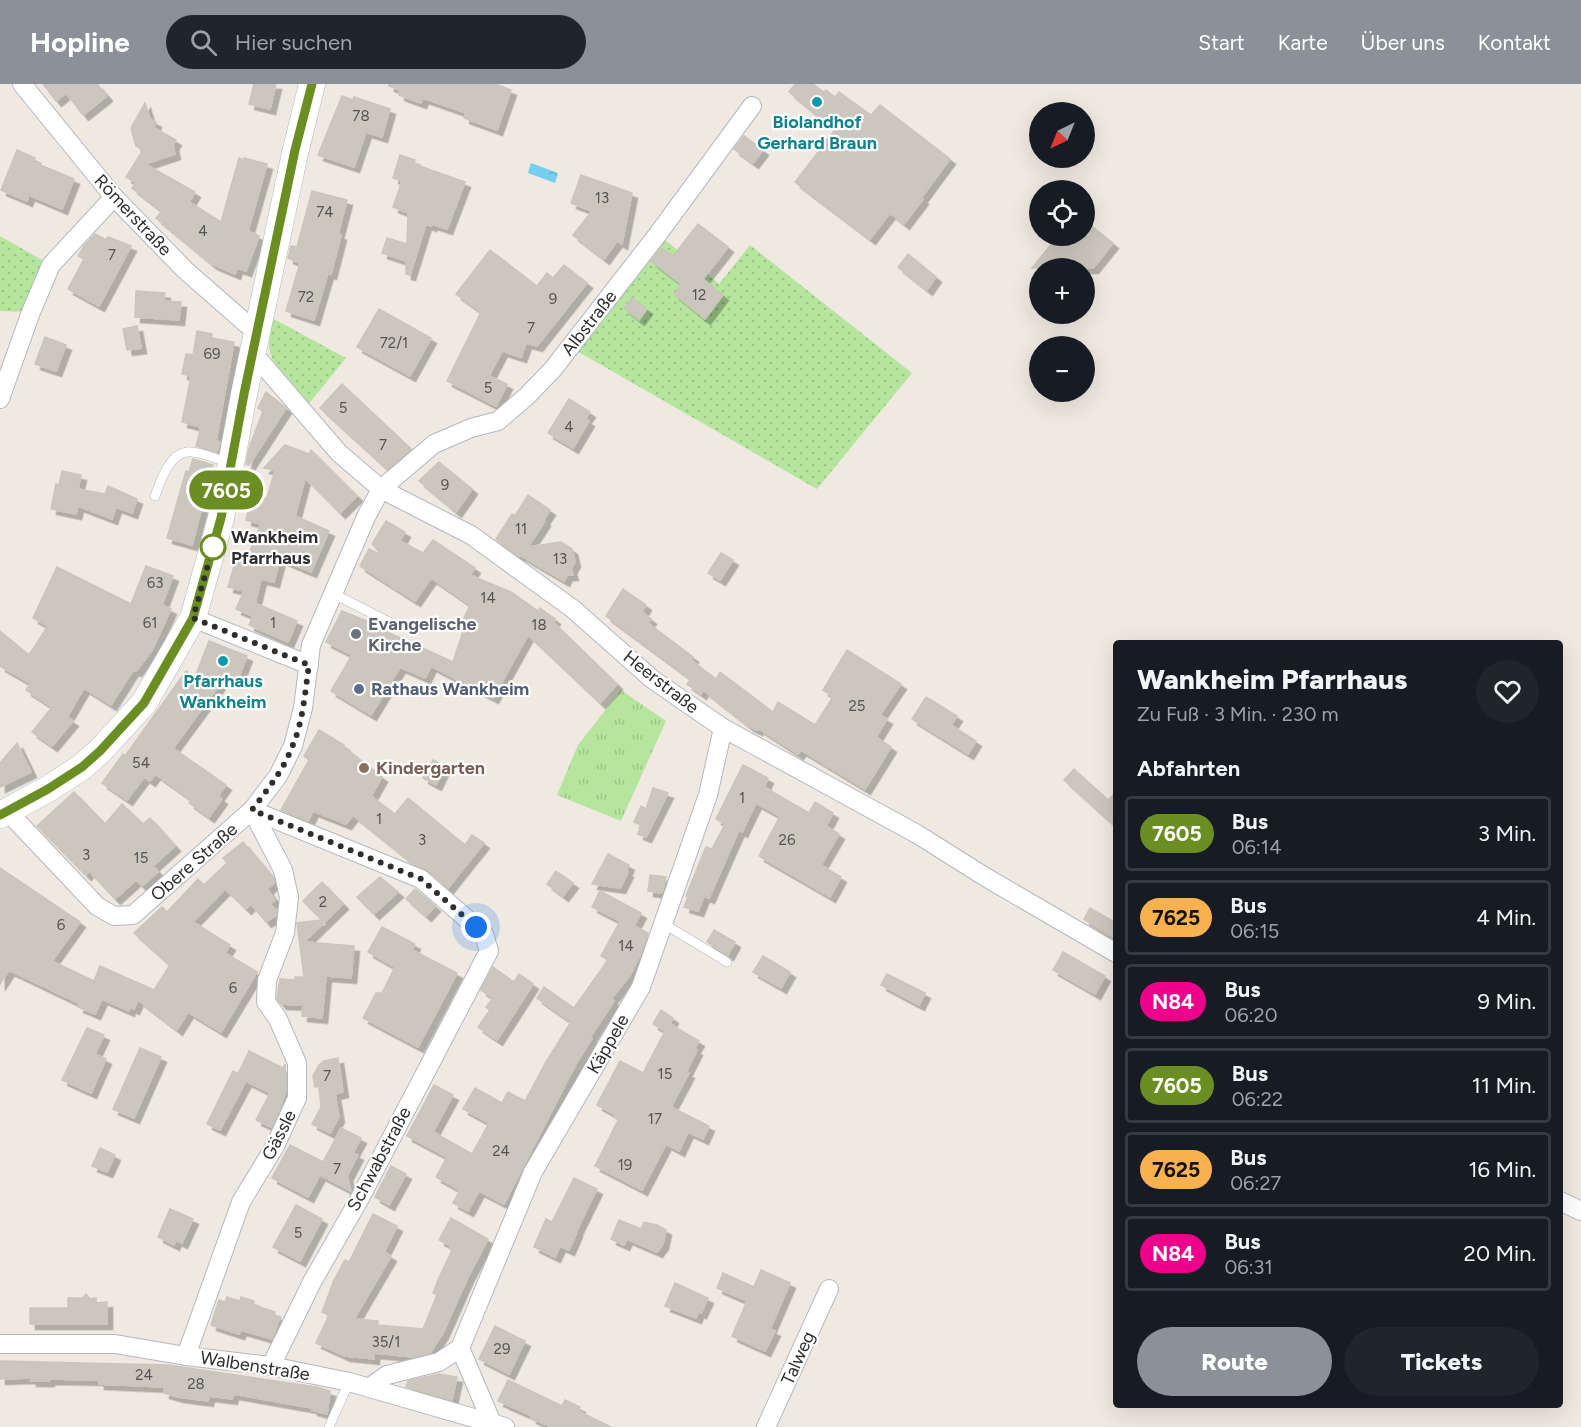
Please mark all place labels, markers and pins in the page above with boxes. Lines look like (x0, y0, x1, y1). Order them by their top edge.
marker: Biolandhof Gerhard Braun (810, 95, 824, 109)
place label: Biolandhof Gerhard Braun (757, 111, 877, 154)
place label: Wankheim Pfarrhaus (231, 526, 318, 569)
marker: Wankheim Pfarrhaus (200, 534, 226, 560)
place label: Evangelische Kirche (368, 613, 477, 656)
marker: Evangelische Kirche (349, 627, 363, 641)
marker: Pfarrhaus Wankheim (216, 654, 230, 668)
place label: Pfarrhaus Wankheim (179, 670, 267, 713)
place label: Rathaus Wankheim (371, 678, 529, 700)
marker: Rathaus Wankheim (352, 682, 366, 696)
place label: Kindergarten (376, 757, 485, 779)
marker: Kindergarten (357, 761, 371, 775)

